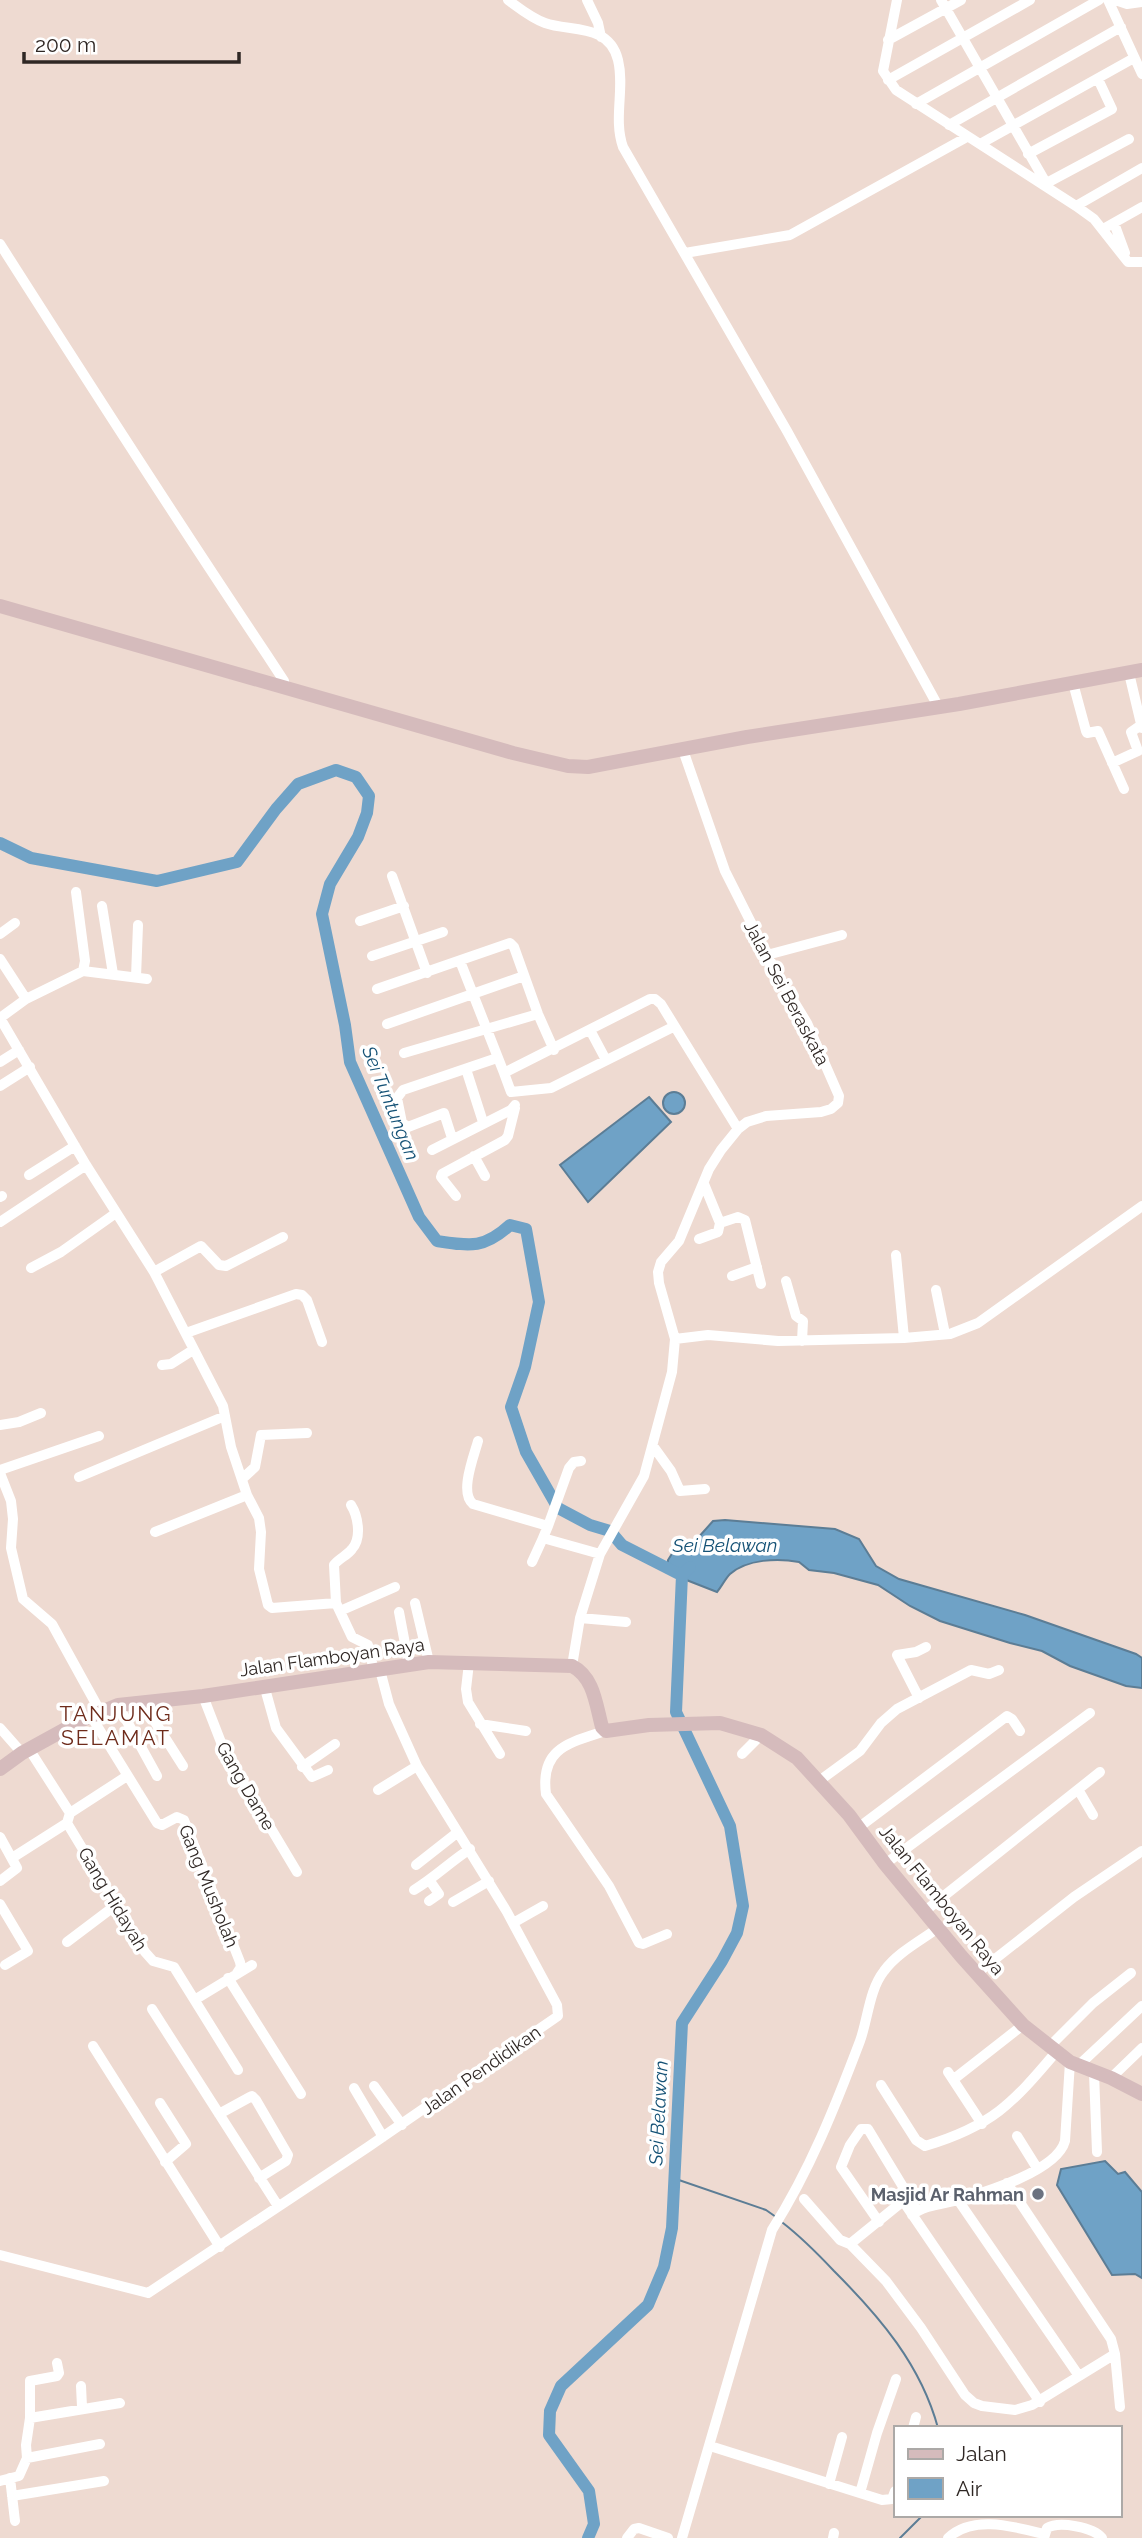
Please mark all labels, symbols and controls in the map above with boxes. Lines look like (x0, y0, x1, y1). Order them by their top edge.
scale bar (24, 21, 240, 65)
text: 200 m (35, 32, 96, 57)
street label: Jalan Sei Beraskata (740, 917, 834, 1069)
water label: Sei Tuntungan (358, 1042, 424, 1163)
water label: Sei Belawan (672, 1534, 777, 1556)
street label: Jalan Flamboyan Raya (238, 1634, 426, 1680)
district label: TANJUNG SELAMAT (60, 1701, 173, 1750)
street label: Gang Dame (212, 1738, 280, 1834)
street label: Jalan Flamboyan Raya (875, 1821, 1009, 1979)
street label: Gang Musholah (175, 1822, 243, 1950)
street label: Gang Hidayah (74, 1844, 152, 1954)
street label: Jalan Pendidikan (418, 2021, 544, 2119)
water label: Sei Belawan (644, 2060, 672, 2167)
place label: Masjid Ar Rahman (871, 2184, 1024, 2205)
marker: Masjid Ar Rahman (1030, 2186, 1046, 2202)
legend (894, 2426, 1121, 2517)
text: Jalan (956, 2441, 1007, 2466)
text: Air (956, 2476, 983, 2501)

